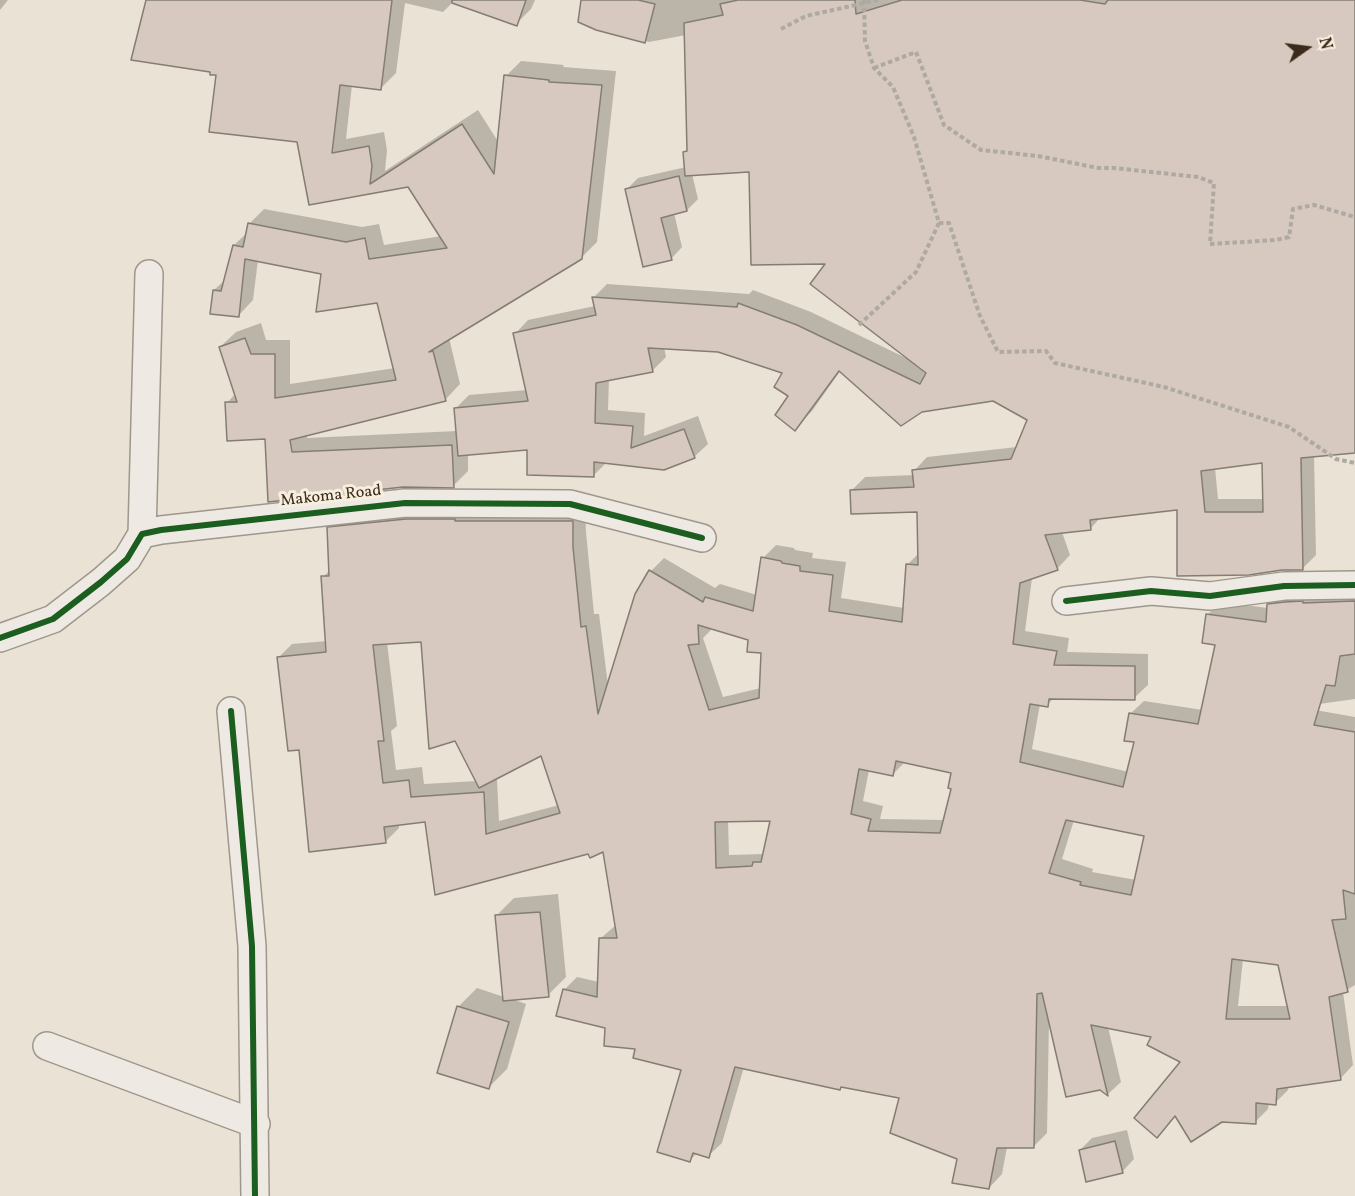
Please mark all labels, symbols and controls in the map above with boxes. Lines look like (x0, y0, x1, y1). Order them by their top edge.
north arrow (1277, 18, 1337, 78)
text: N (1312, 35, 1337, 52)
street label: Makoma Road (280, 482, 382, 512)

